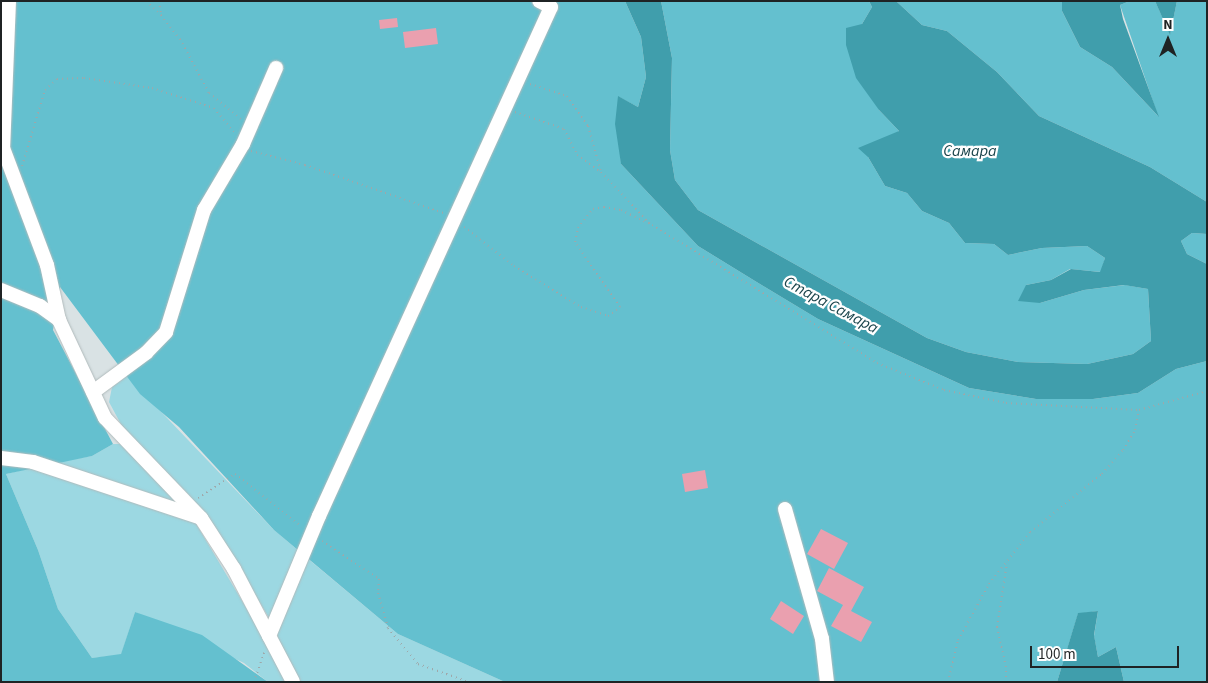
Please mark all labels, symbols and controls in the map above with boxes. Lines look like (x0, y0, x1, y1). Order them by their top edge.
north arrow (1143, 15, 1193, 65)
text: N (1163, 15, 1173, 35)
water label: Самара (943, 141, 997, 161)
water label: Стара Самара (781, 272, 881, 338)
scale bar (1033, 636, 1182, 668)
text: 100 m (1038, 644, 1076, 665)

